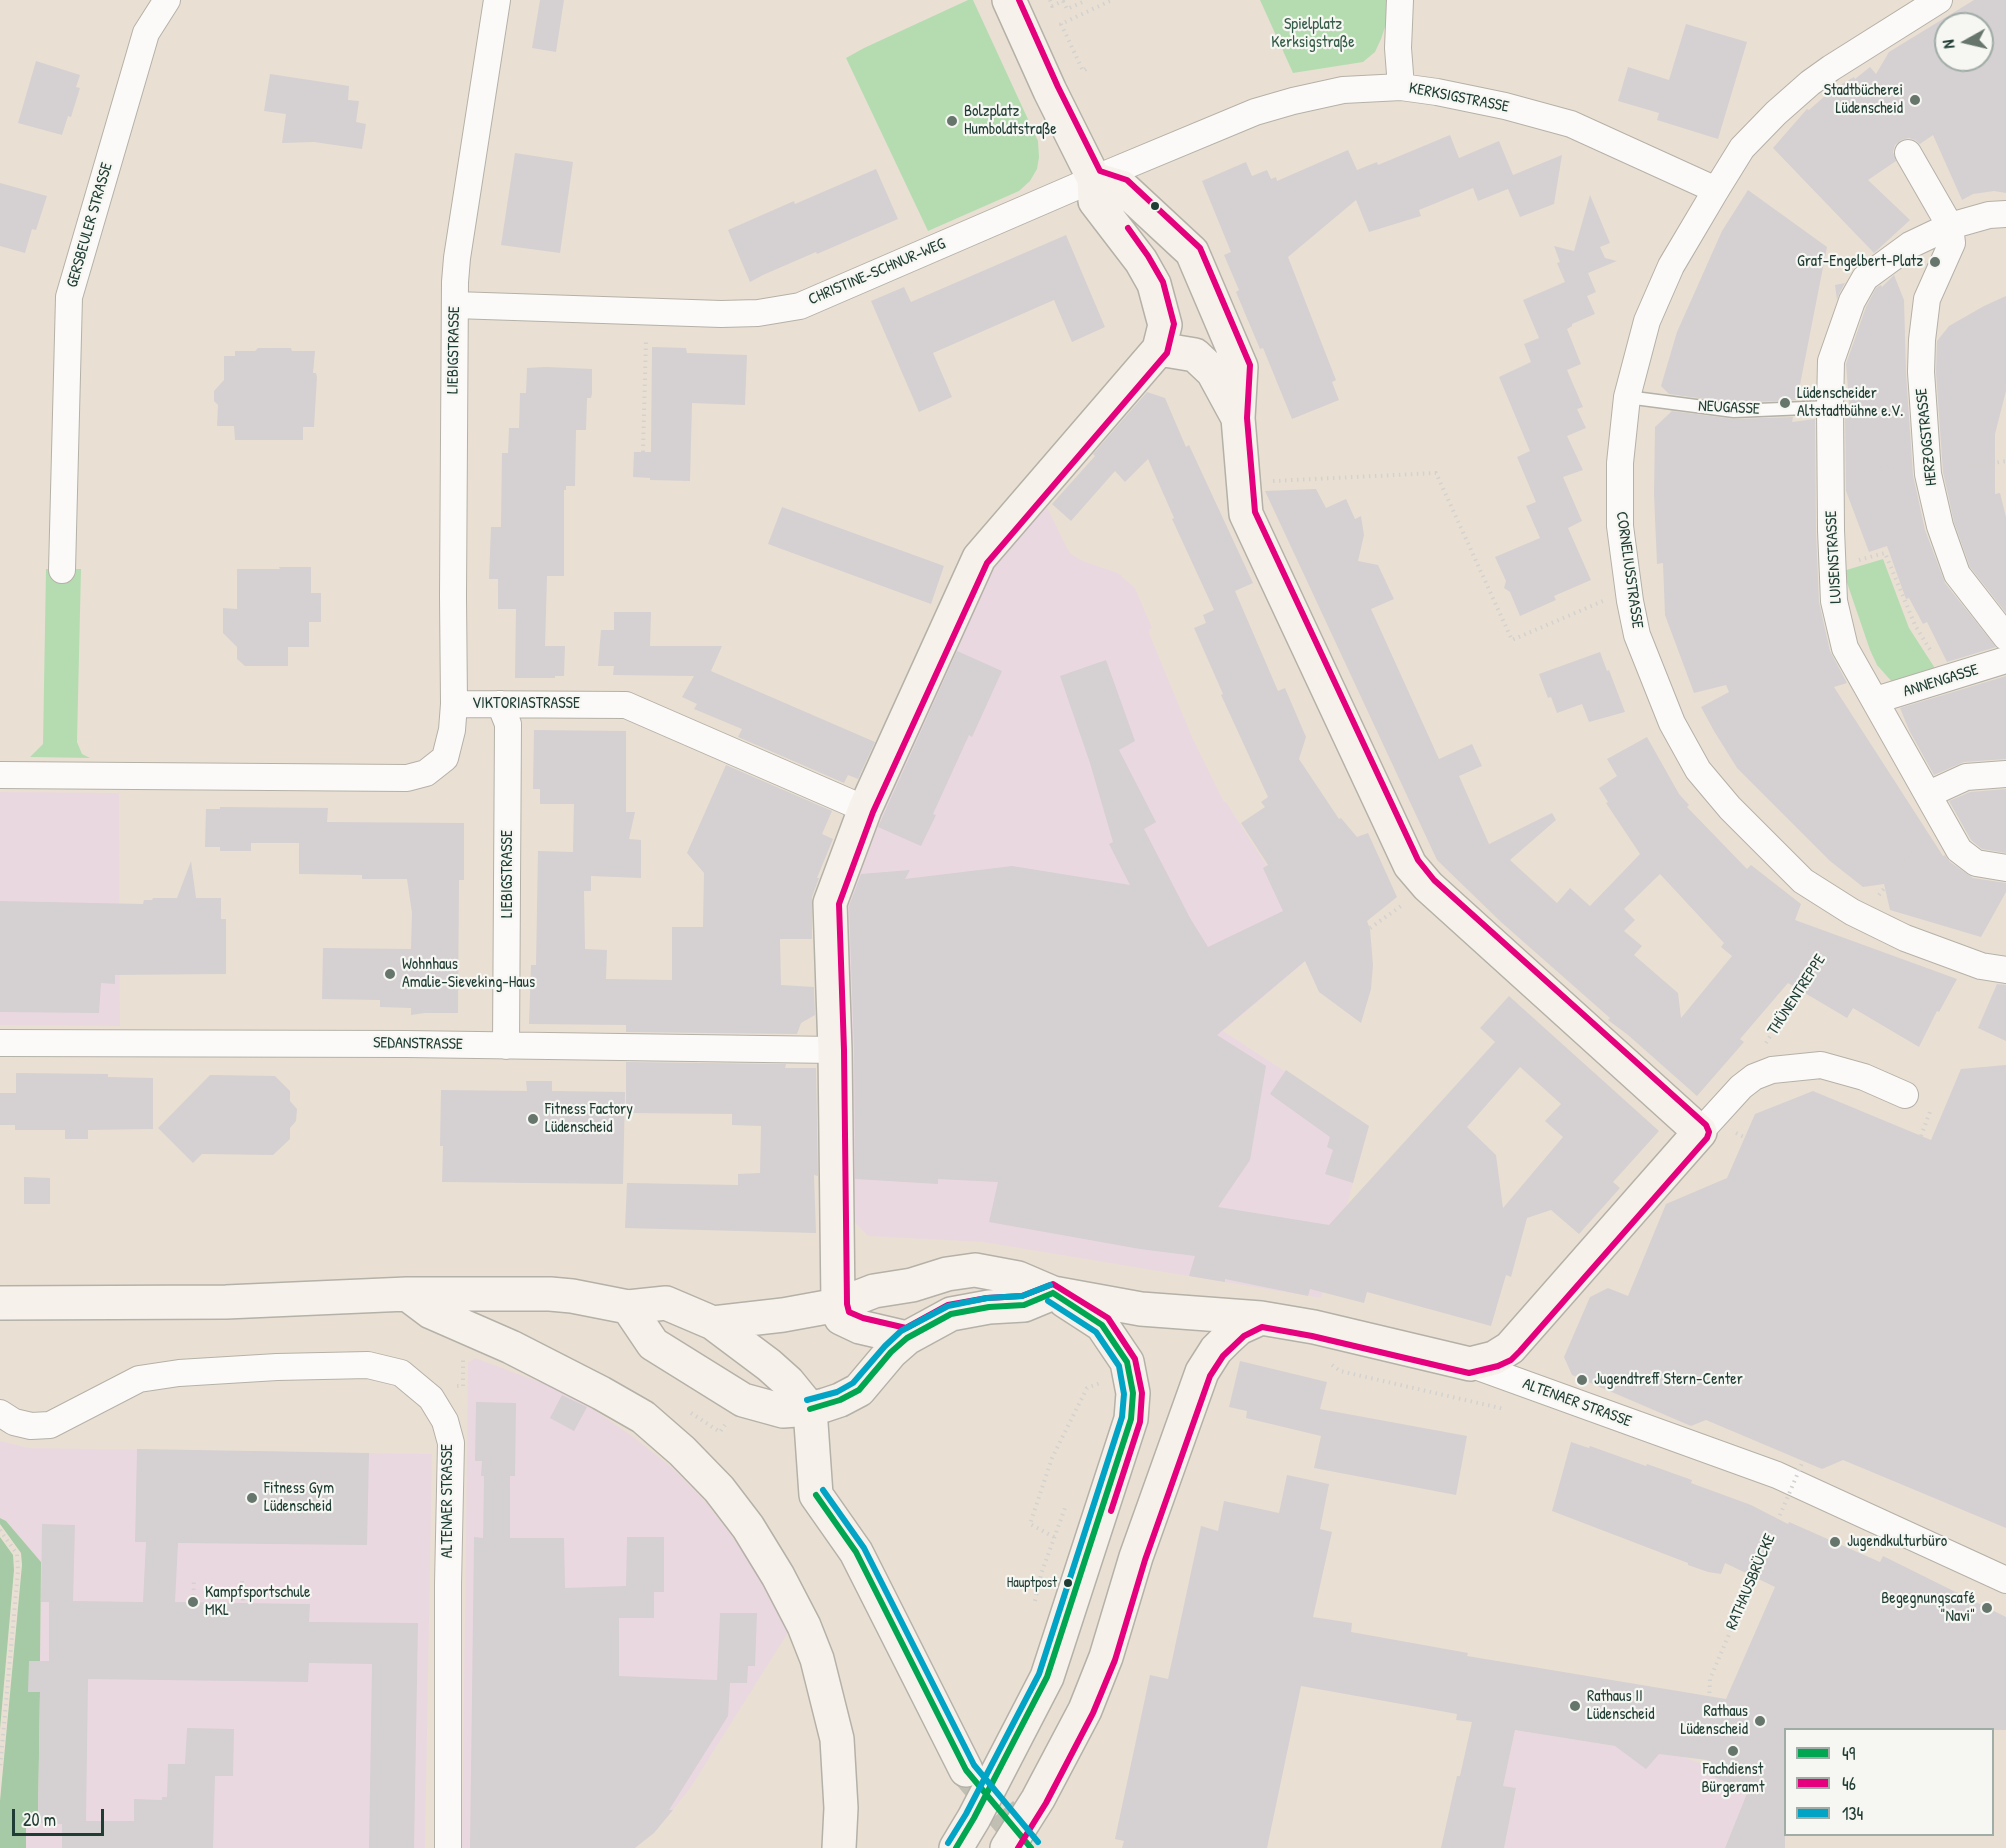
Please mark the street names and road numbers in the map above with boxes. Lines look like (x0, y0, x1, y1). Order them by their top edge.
street label: KERKSIGSTRASSE (1407, 79, 1511, 117)
street label: GERSBEULER STRASSE (63, 160, 117, 290)
street label: CHRISTINE-SCHNUR-WEG (806, 234, 948, 310)
street label: LIEBIGSTRASSE (444, 306, 464, 394)
street label: HERZOGSTRASSE (1912, 387, 1942, 487)
street label: NEUGASSE (1698, 397, 1760, 419)
street label: CORNELIUSSTRASSE (1611, 510, 1647, 630)
street label: LUISENSTRASSE (1822, 510, 1846, 604)
street label: ANNENGASSE (1901, 660, 1981, 702)
street label: VIKTORIASTRASSE (472, 694, 580, 714)
street label: LIEBIGSTRASSE (498, 830, 518, 918)
street label: THÜNENTREPPE (1764, 951, 1830, 1039)
street label: SEDANSTRASSE (373, 1034, 463, 1054)
street label: ALTENAER STRASSE (1520, 1374, 1634, 1432)
street label: ALTENAER STRASSE (438, 1444, 458, 1558)
street label: RATHAUSBRÜCKE (1722, 1531, 1780, 1633)

